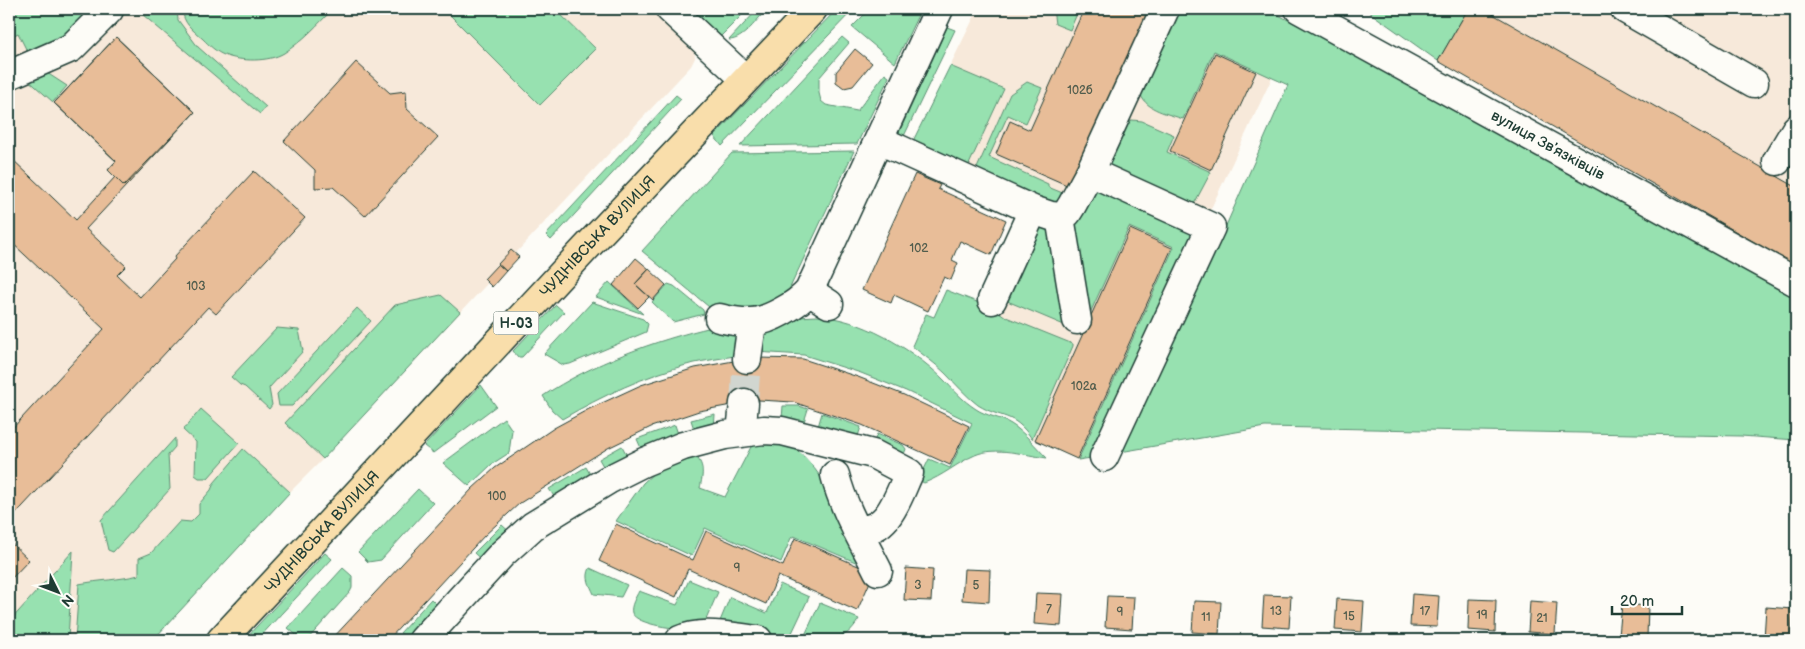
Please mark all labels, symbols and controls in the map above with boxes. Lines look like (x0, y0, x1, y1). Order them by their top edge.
house number: 102б (1067, 83, 1093, 98)
street label: вулиця Звʼязківців (1488, 106, 1608, 185)
street label: ЧУДНІВСЬКА ВУЛИЦЯ (536, 172, 660, 301)
house number: 102 (910, 241, 928, 256)
house number: 103 (186, 279, 206, 294)
road number: Н-03 (494, 312, 538, 334)
house number: 102а (1071, 379, 1097, 394)
street label: ЧУДНІВСЬКА ВУЛИЦЯ (261, 467, 384, 597)
house number: 100 (488, 489, 506, 504)
house number: 9 (734, 561, 741, 576)
north arrow (32, 566, 82, 616)
house number: 3 (914, 578, 922, 593)
house number: 5 (973, 578, 980, 593)
scale bar (1612, 584, 1682, 616)
text: N (57, 591, 77, 610)
text: 20 m (1620, 592, 1654, 611)
house number: 7 (1046, 602, 1052, 617)
house number: 13 (1270, 604, 1282, 619)
house number: 17 (1420, 604, 1430, 619)
house number: 9 (1117, 605, 1124, 620)
house number: 19 (1476, 608, 1488, 623)
house number: 15 (1343, 609, 1355, 624)
house number: 11 (1201, 610, 1211, 625)
house number: 21 (1536, 611, 1548, 626)

